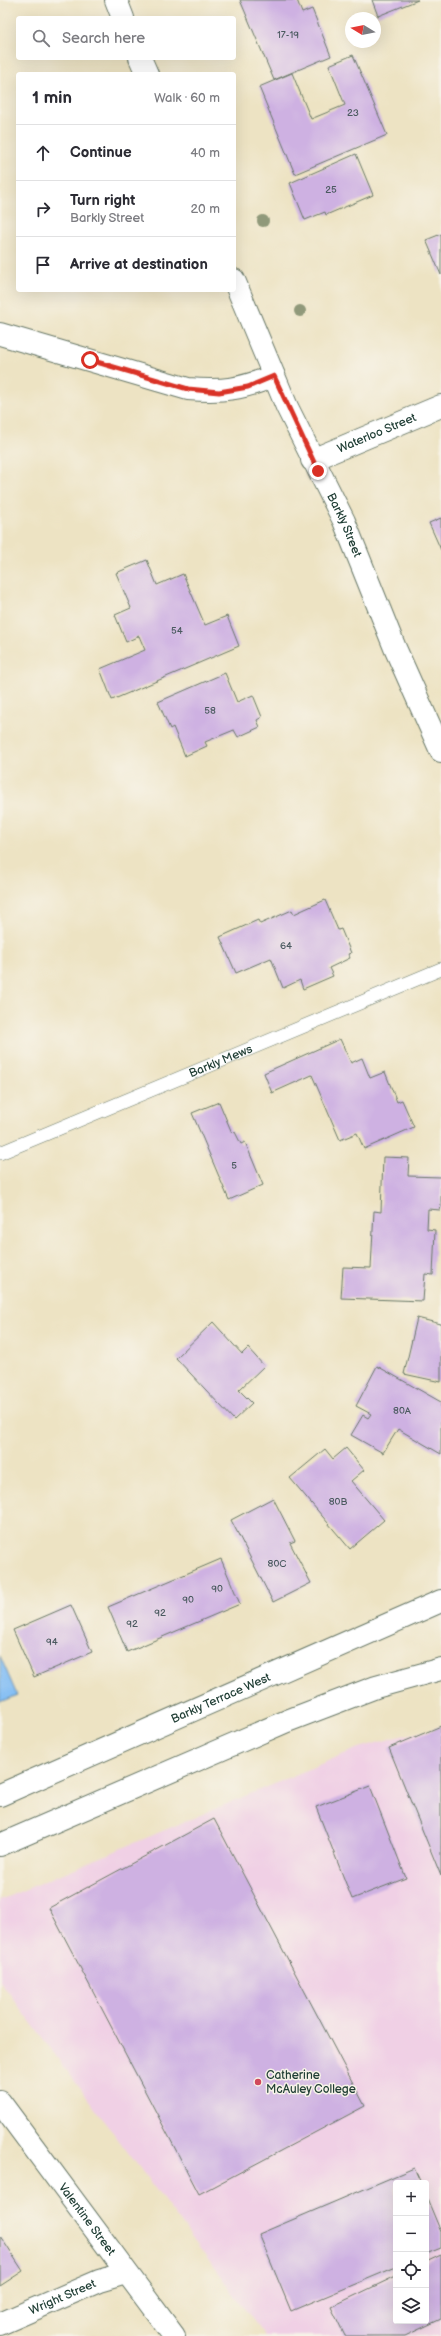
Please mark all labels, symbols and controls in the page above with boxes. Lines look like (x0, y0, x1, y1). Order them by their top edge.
north arrow (345, 12, 381, 48)
search box (16, 16, 236, 60)
icon: search (30, 27, 52, 49)
text: Search here (62, 29, 145, 48)
house number: 17-19 (277, 29, 299, 41)
text: 1 min (32, 88, 72, 108)
text: Walk · 60 m (154, 90, 220, 106)
house number: 23 (347, 107, 359, 119)
icon: ahead (32, 142, 54, 164)
text: Continue (70, 143, 132, 162)
text: 40 m (190, 145, 220, 161)
house number: 25 (325, 184, 337, 196)
text: Turn right (70, 191, 135, 210)
icon: right (32, 198, 54, 220)
text: 20 m (190, 201, 220, 217)
text: Barkly Street (70, 210, 144, 226)
icon: arrive (32, 254, 54, 276)
text: Arrive at destination (70, 255, 208, 274)
route start (81, 351, 99, 369)
street label: Waterloo Street (335, 410, 419, 457)
route end (309, 462, 327, 480)
street label: Barkly Street (323, 491, 365, 560)
house number: 54 (171, 625, 183, 637)
house number: 58 (204, 705, 216, 717)
house number: 64 (280, 940, 292, 952)
street label: Barkly Mews (187, 1042, 255, 1081)
house number: 5 (231, 1160, 237, 1172)
house number: 80A (393, 1405, 412, 1417)
house number: 80B (329, 1496, 347, 1508)
house number: 80C (268, 1558, 286, 1570)
house number: 90 (211, 1583, 223, 1595)
house number: 90 (182, 1594, 194, 1606)
house number: 92 (154, 1607, 166, 1619)
house number: 92 (126, 1618, 138, 1630)
house number: 94 (46, 1636, 58, 1648)
street label: Barkly Terrace West (169, 1670, 273, 1727)
place label: Catherine McAuley College (266, 2068, 356, 2097)
marker: Catherine McAuley College (253, 2077, 263, 2087)
street label: Valentine Street (55, 2180, 119, 2259)
map controls (393, 2180, 429, 2324)
button: + (393, 2180, 429, 2216)
button: − (393, 2216, 429, 2252)
button: locate (393, 2252, 429, 2288)
street label: Wright Street (27, 2276, 99, 2318)
button: layers (393, 2288, 429, 2324)

